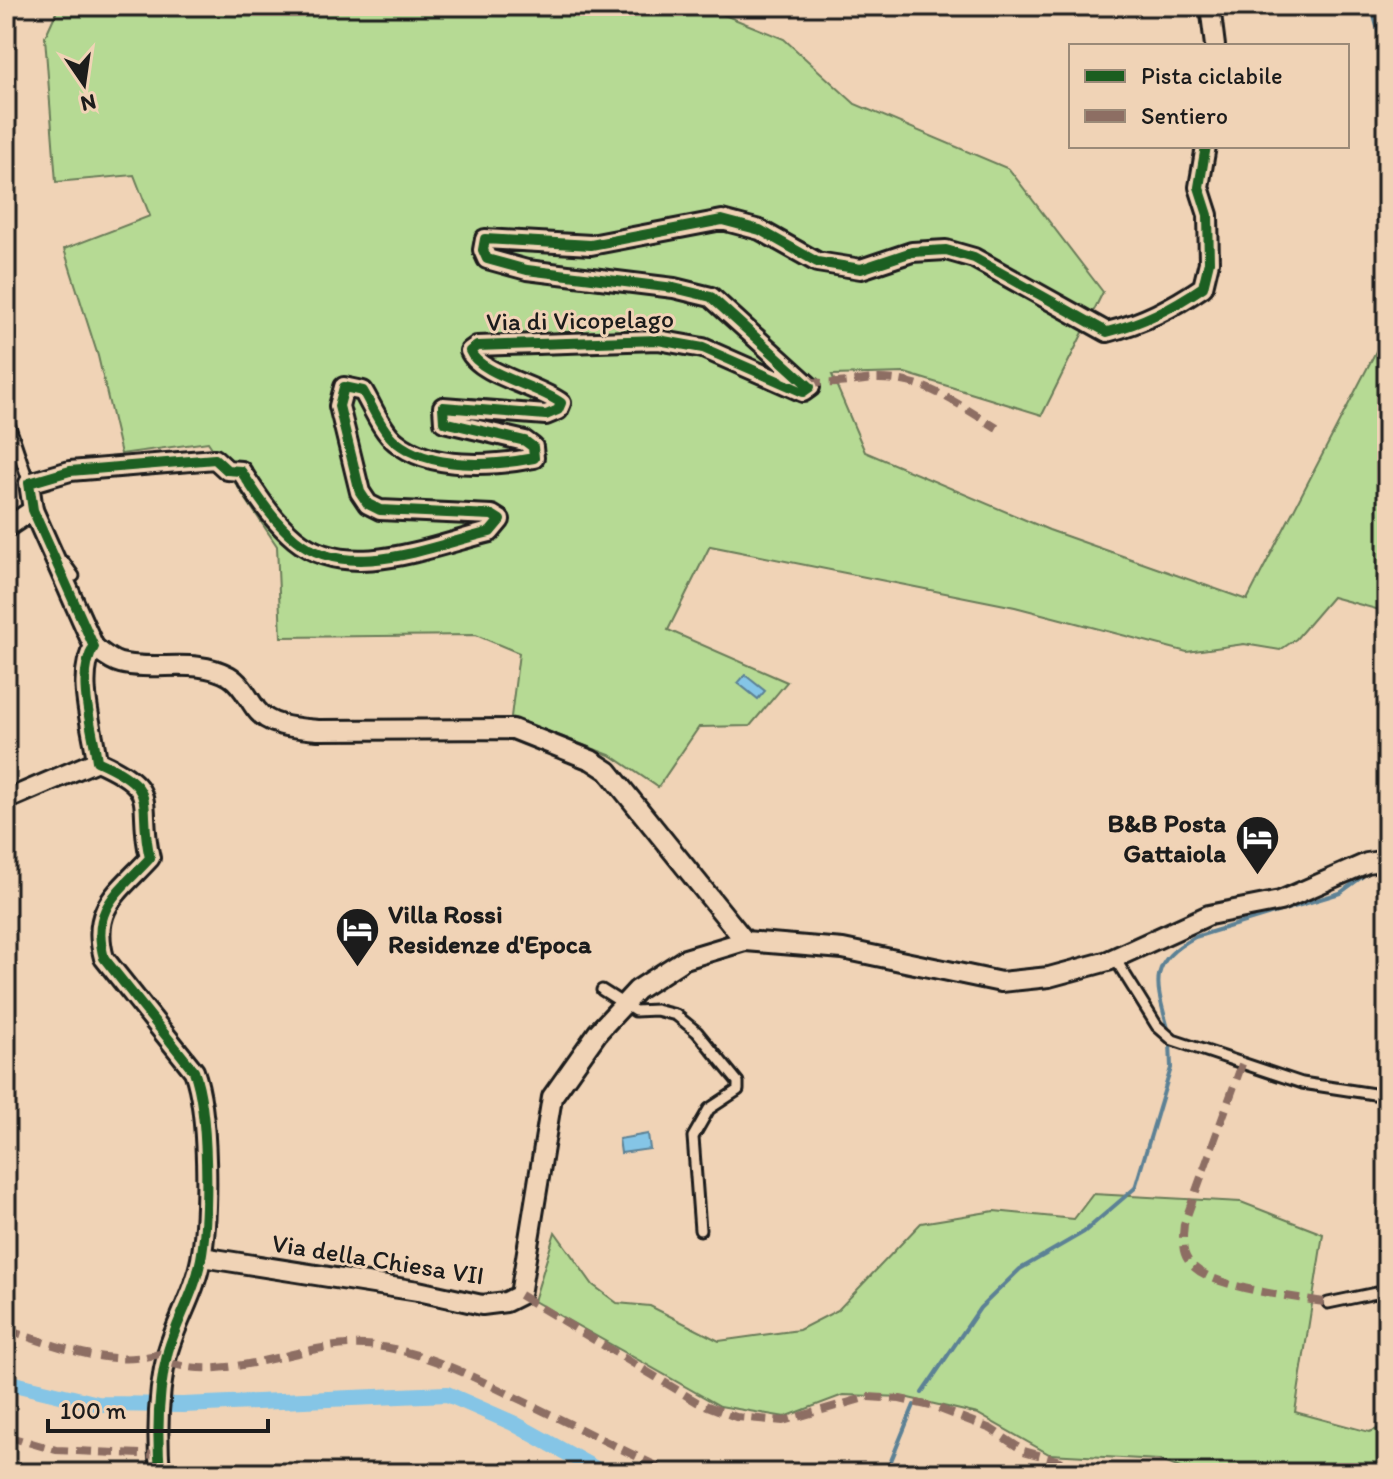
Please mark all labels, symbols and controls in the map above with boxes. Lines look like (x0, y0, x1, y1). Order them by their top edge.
north arrow (44, 44, 124, 124)
legend (1069, 44, 1349, 148)
text: Pista ciclabile (1141, 61, 1283, 90)
text: N (78, 88, 99, 118)
text: Sentiero (1141, 101, 1228, 130)
street label: Via di Vicopelago (486, 302, 674, 338)
place label: B&B Posta Gattaiola (1108, 807, 1226, 869)
hotel icon: B&B Posta Gattaiola (1233, 814, 1281, 877)
place label: Villa Rossi Residenze d'Epoca (388, 898, 592, 960)
hotel icon: Villa Rossi Residenze d'Epoca (333, 905, 381, 968)
street label: Via della Chiesa VII (270, 1226, 486, 1292)
scale bar (48, 1383, 268, 1433)
text: 100 m (60, 1396, 126, 1425)

